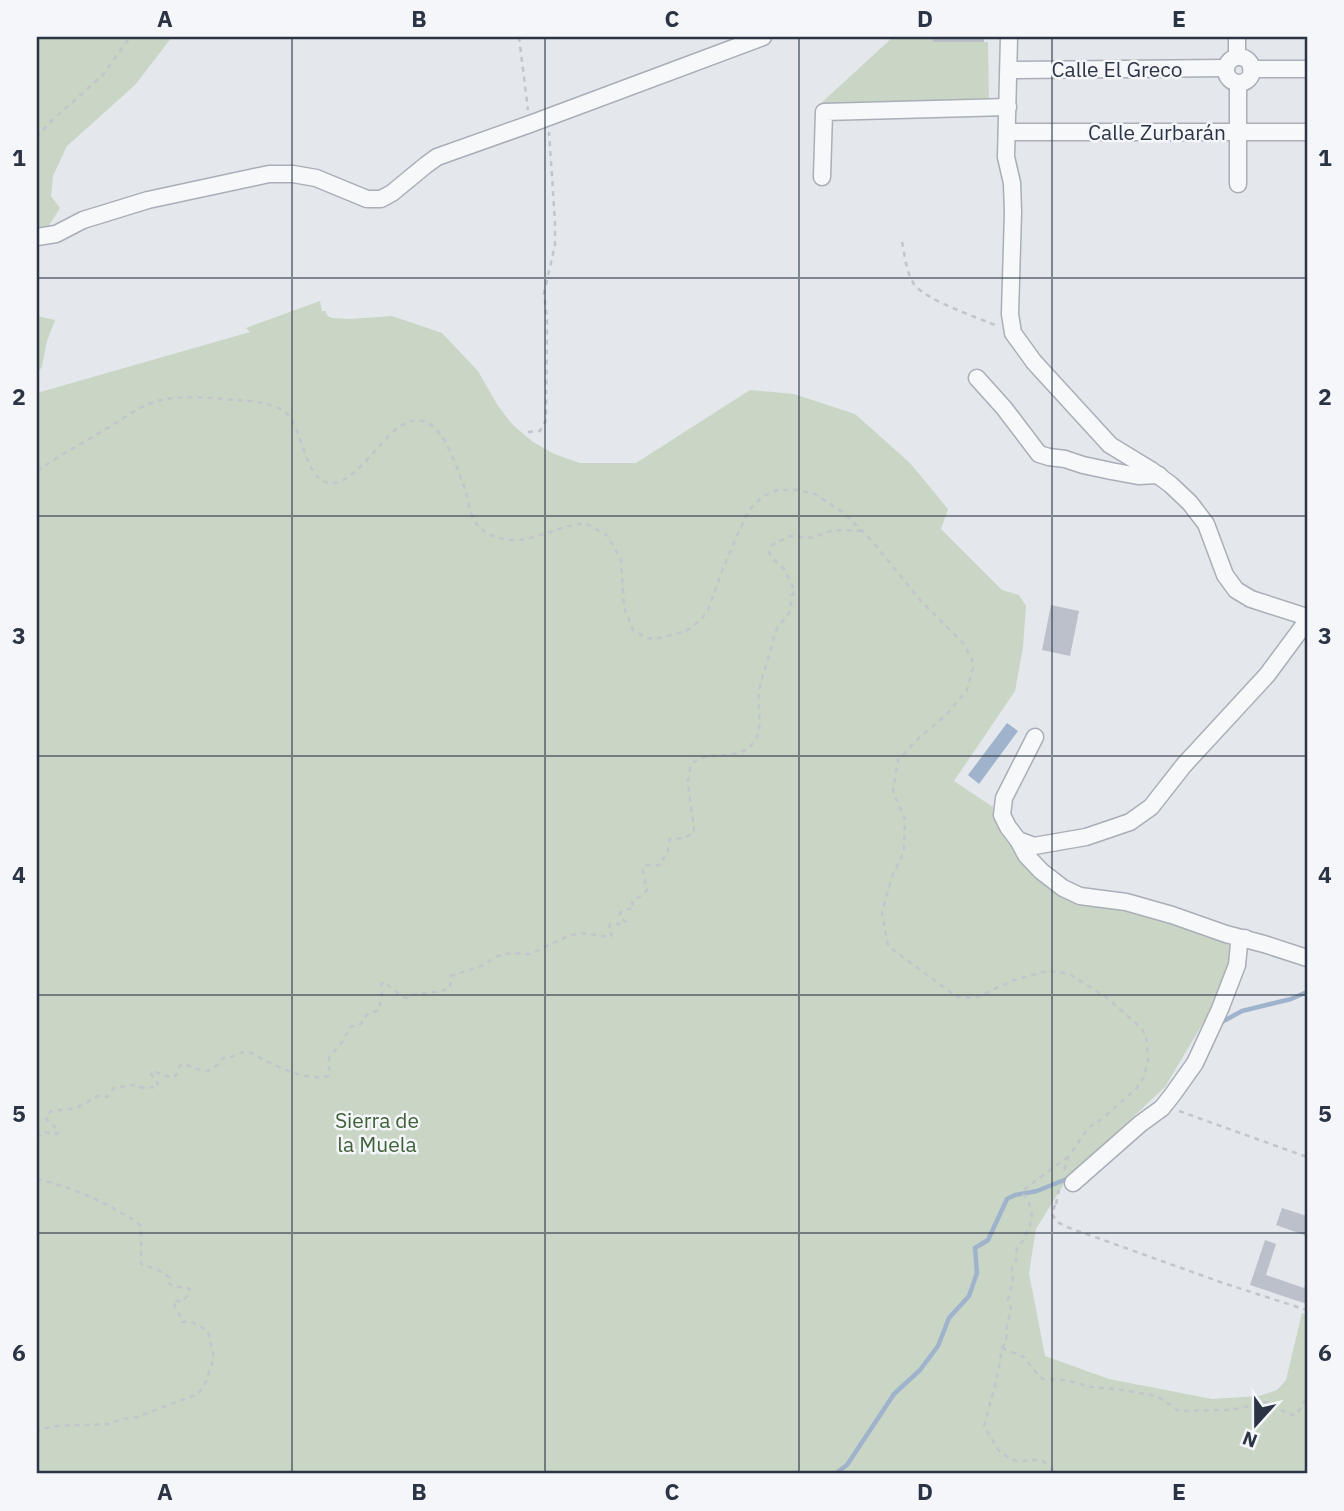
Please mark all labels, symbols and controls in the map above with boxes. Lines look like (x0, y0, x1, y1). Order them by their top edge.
text: A (157, 3, 173, 33)
text: B (411, 3, 427, 33)
text: C (665, 3, 680, 33)
text: D (917, 3, 933, 33)
text: E (1172, 3, 1186, 33)
street label: Calle El Greco (1052, 55, 1182, 83)
street label: Calle Zurbarán (1088, 118, 1226, 146)
text: 1 (12, 142, 26, 172)
text: 1 (1318, 142, 1332, 172)
text: 2 (12, 381, 26, 411)
text: 2 (1318, 381, 1332, 411)
text: 3 (12, 620, 26, 650)
text: 3 (1318, 620, 1332, 650)
text: 4 (12, 859, 26, 889)
text: 4 (1318, 859, 1332, 889)
text: 5 (12, 1098, 26, 1128)
text: 5 (1318, 1098, 1332, 1128)
park label: Sierra de la Muela (335, 1106, 419, 1158)
text: 6 (12, 1337, 26, 1367)
text: 6 (1318, 1337, 1332, 1367)
north arrow (1222, 1388, 1292, 1458)
text: N (1239, 1426, 1261, 1454)
text: A (157, 1476, 173, 1506)
text: B (411, 1476, 427, 1506)
text: C (665, 1476, 680, 1506)
text: D (917, 1476, 933, 1506)
text: E (1172, 1476, 1186, 1506)

